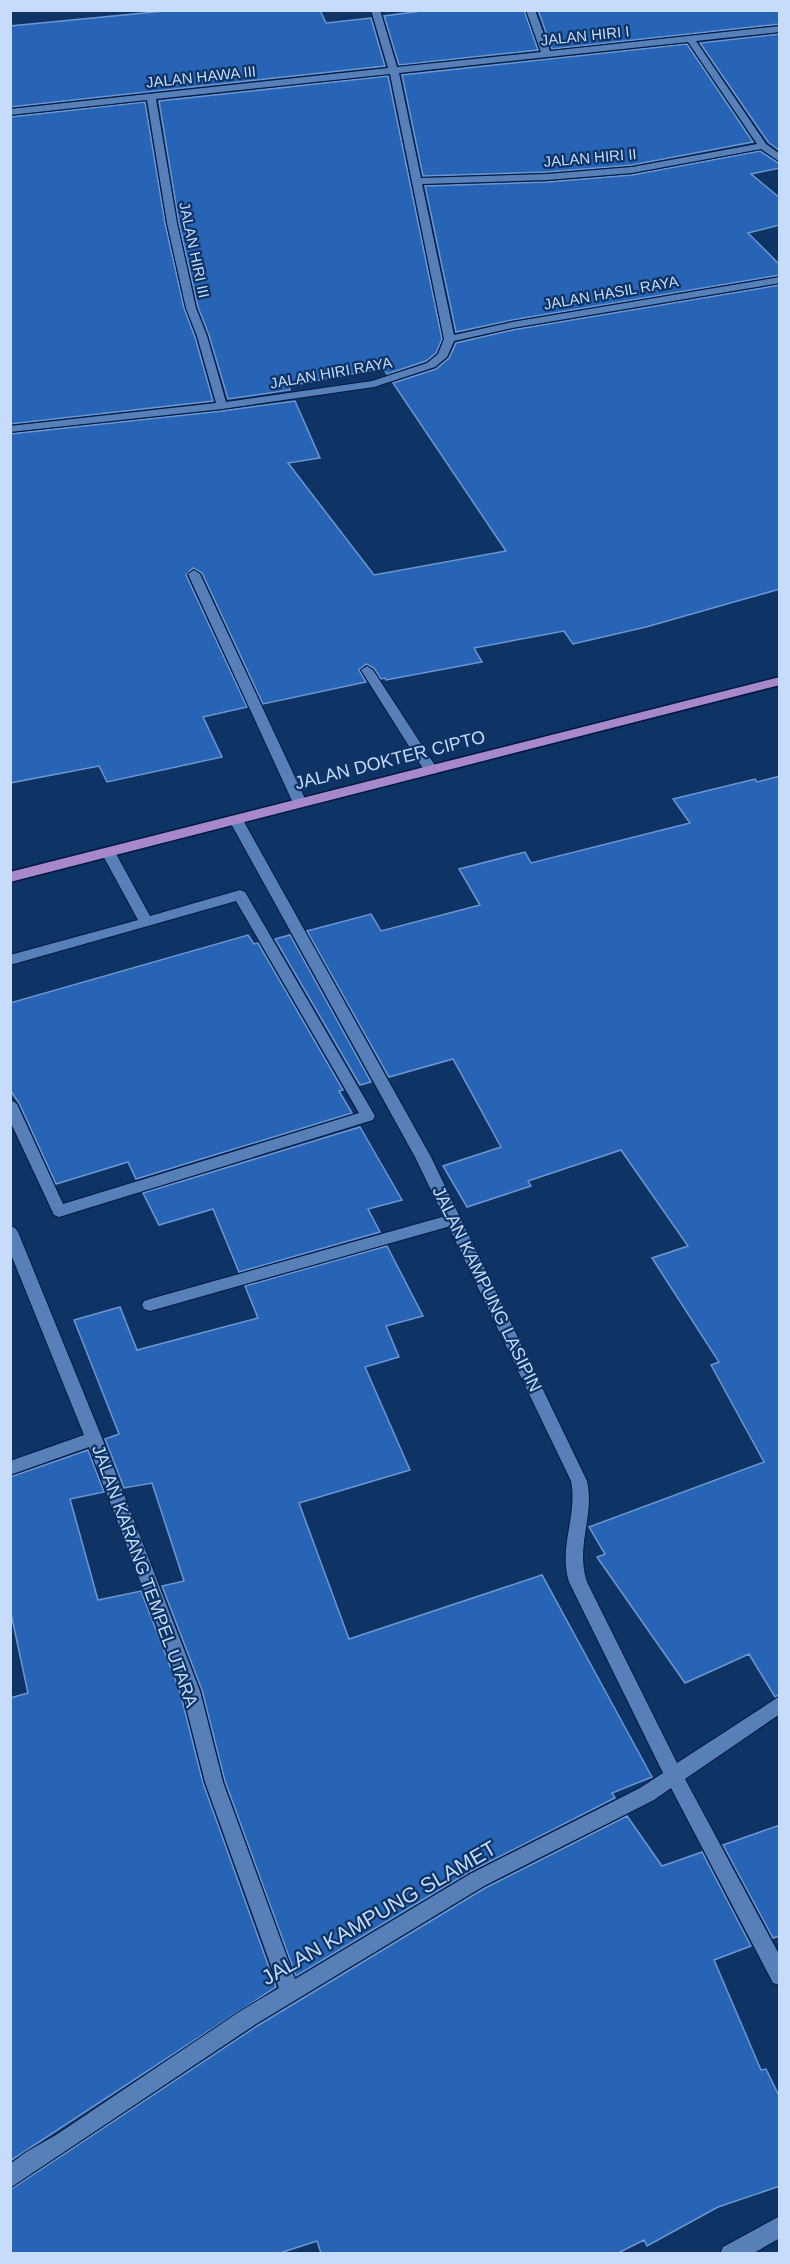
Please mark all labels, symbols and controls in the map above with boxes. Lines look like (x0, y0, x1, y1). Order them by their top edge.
street label: JALAN HIRI I (540, 22, 630, 49)
street label: JALAN HAWA III (145, 62, 257, 91)
street label: JALAN HIRI II (543, 145, 637, 170)
street label: JALAN HIRI III (176, 200, 213, 299)
street label: JALAN HASIL RAYA (542, 272, 680, 313)
street label: JALAN HIRI RAYA (269, 353, 393, 392)
street label: JALAN DOKTER CIPTO (293, 727, 487, 793)
street label: JALAN KAMPUNG LASIPIN (428, 1183, 546, 1395)
street label: JALAN KARANG TEMPEL UTARA (88, 1442, 202, 1710)
street label: JALAN KAMPUNG SLAMET (257, 1836, 500, 1989)

